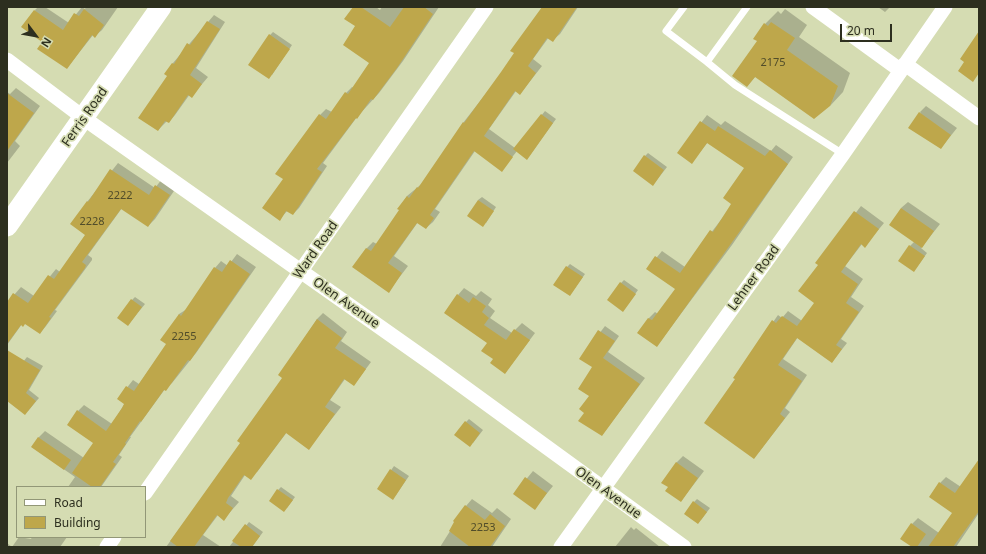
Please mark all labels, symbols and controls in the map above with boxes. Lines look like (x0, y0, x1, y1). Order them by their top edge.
north arrow (16, 16, 56, 56)
scale bar (842, 16, 894, 42)
text: 20 m (847, 22, 875, 39)
text: N (38, 35, 55, 50)
house number: 2175 (760, 56, 786, 70)
street label: Ferris Road (59, 84, 111, 150)
house number: 2222 (107, 189, 133, 203)
house number: 2228 (79, 215, 105, 229)
street label: Ward Road (290, 218, 342, 282)
street label: Lehner Road (725, 242, 783, 314)
street label: Olen Avenue (310, 274, 382, 332)
house number: 2255 (171, 330, 197, 344)
street label: Olen Avenue (572, 464, 644, 522)
legend (16, 486, 146, 538)
text: Road (54, 494, 83, 511)
text: Building (54, 514, 101, 531)
house number: 2253 (470, 521, 496, 535)

